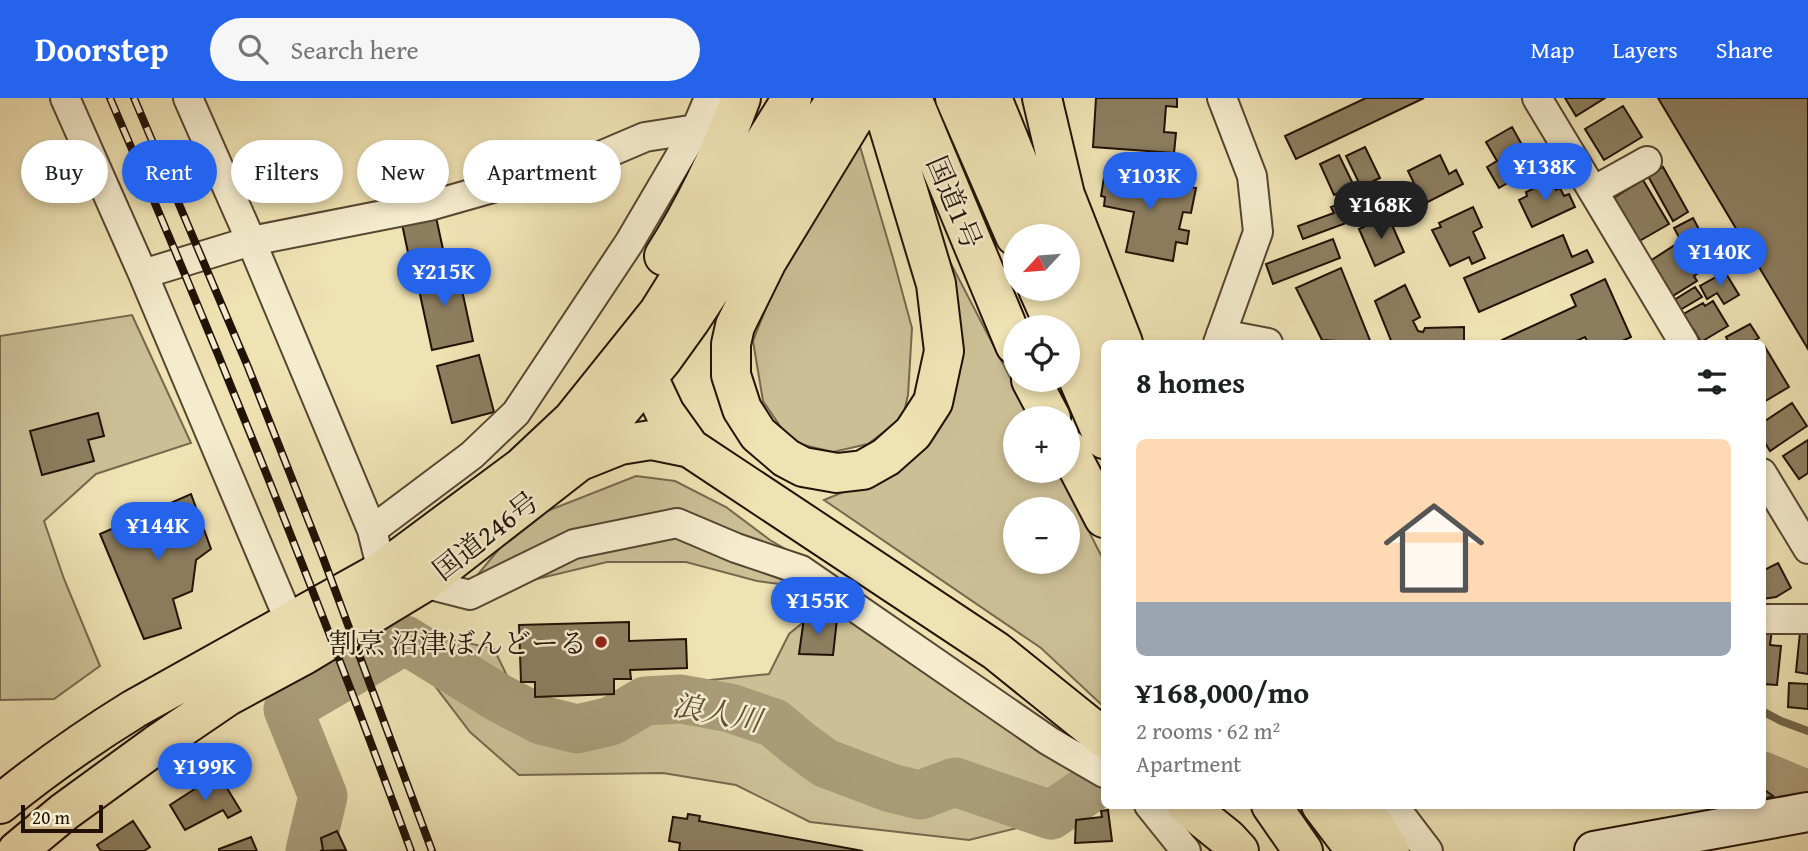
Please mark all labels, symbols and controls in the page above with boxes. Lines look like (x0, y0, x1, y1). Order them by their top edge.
search box (210, 18, 700, 81)
text: Doorstep (35, 25, 168, 73)
icon: search (234, 30, 272, 68)
text: Search here (290, 30, 419, 69)
text: Map (1531, 32, 1574, 67)
text: Layers (1612, 32, 1678, 67)
text: Share (1716, 32, 1773, 67)
chip: Buy (21, 140, 108, 203)
chip: Rent (122, 140, 217, 203)
chip: Filters (231, 140, 343, 203)
chip: New (357, 140, 449, 203)
chip: Apartment (463, 140, 621, 203)
pin: ¥138K (1496, 144, 1594, 203)
street label: 国道1号 (917, 149, 993, 255)
text: ¥138K (1514, 149, 1576, 182)
pin: ¥103K (1101, 152, 1199, 212)
text: ¥103K (1119, 158, 1181, 191)
pin: ¥168K (1332, 181, 1430, 241)
text: ¥168K (1350, 187, 1412, 220)
north arrow (1003, 224, 1080, 301)
map controls (1003, 224, 1080, 574)
pin: ¥140K (1671, 228, 1769, 288)
text: ¥140K (1689, 234, 1751, 267)
pin: ¥215K (395, 248, 493, 308)
text: ¥215K (413, 254, 475, 287)
button: locate (1003, 315, 1080, 392)
text: 8 homes (1136, 360, 1245, 404)
icon: filters (1693, 363, 1731, 401)
button: + (1003, 406, 1080, 483)
street label: 国道246号 (423, 481, 547, 589)
icon: home (1371, 485, 1497, 611)
button: − (1003, 497, 1080, 574)
pin: ¥144K (109, 503, 207, 562)
text: ¥144K (127, 508, 189, 541)
pin: ¥155K (769, 578, 867, 637)
text: ¥155K (787, 583, 849, 616)
place label: 割烹 沼津ぼんどーる (329, 622, 587, 663)
marker: 割烹 沼津ぼんどーる (593, 634, 609, 650)
text: ¥168,000/mo (1136, 670, 1309, 714)
water label: 浪人川 (669, 682, 768, 743)
text: 2 rooms · 62 m² (1136, 714, 1280, 747)
pin: ¥199K (156, 744, 254, 803)
text: Apartment (1136, 747, 1241, 780)
text: ¥199K (174, 749, 236, 782)
scale bar (21, 802, 103, 834)
text: 20 m (32, 803, 70, 831)

